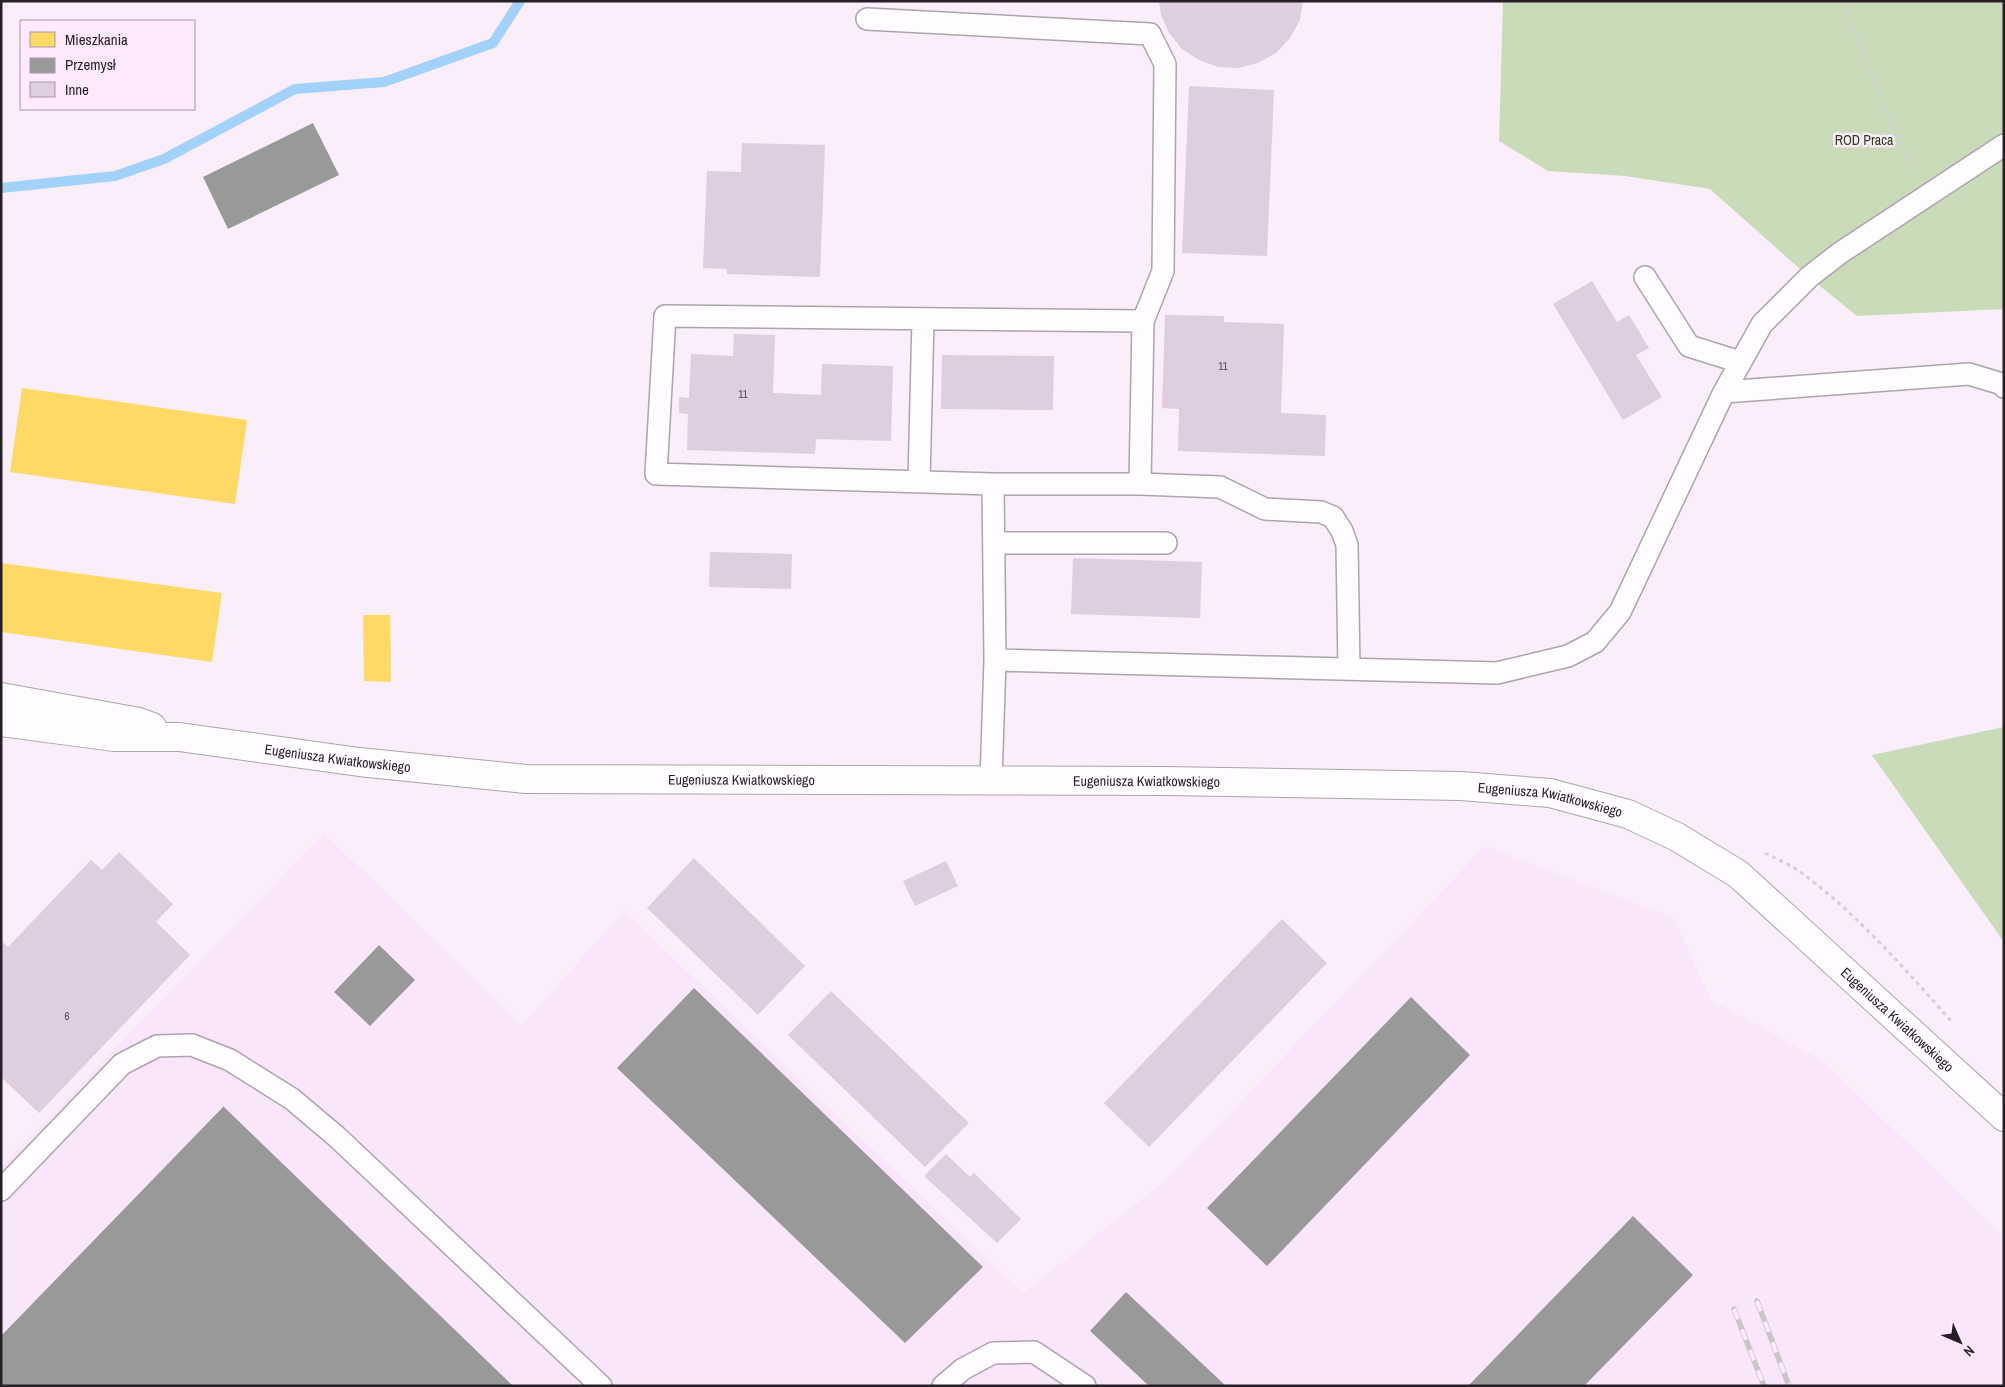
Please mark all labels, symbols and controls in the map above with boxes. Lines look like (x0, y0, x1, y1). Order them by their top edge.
legend (20, 20, 195, 110)
text: Mieszkania (65, 29, 128, 50)
text: Przemysł (65, 54, 117, 75)
text: Inne (65, 79, 89, 100)
park label: ROD Praca (1835, 131, 1894, 149)
house number: 11 (1218, 359, 1228, 373)
house number: 11 (738, 387, 748, 401)
street label: Eugeniusza Kwiatkowskiego (263, 740, 411, 776)
street label: Eugeniusza Kwiatkowskiego (668, 770, 815, 789)
street label: Eugeniusza Kwiatkowskiego (1073, 772, 1220, 791)
street label: Eugeniusza Kwiatkowskiego (1477, 778, 1624, 821)
street label: Eugeniusza Kwiatkowskiego (1837, 963, 1958, 1076)
house number: 6 (64, 1009, 70, 1023)
north arrow (1935, 1317, 1985, 1367)
text: N (1960, 1342, 1978, 1360)

